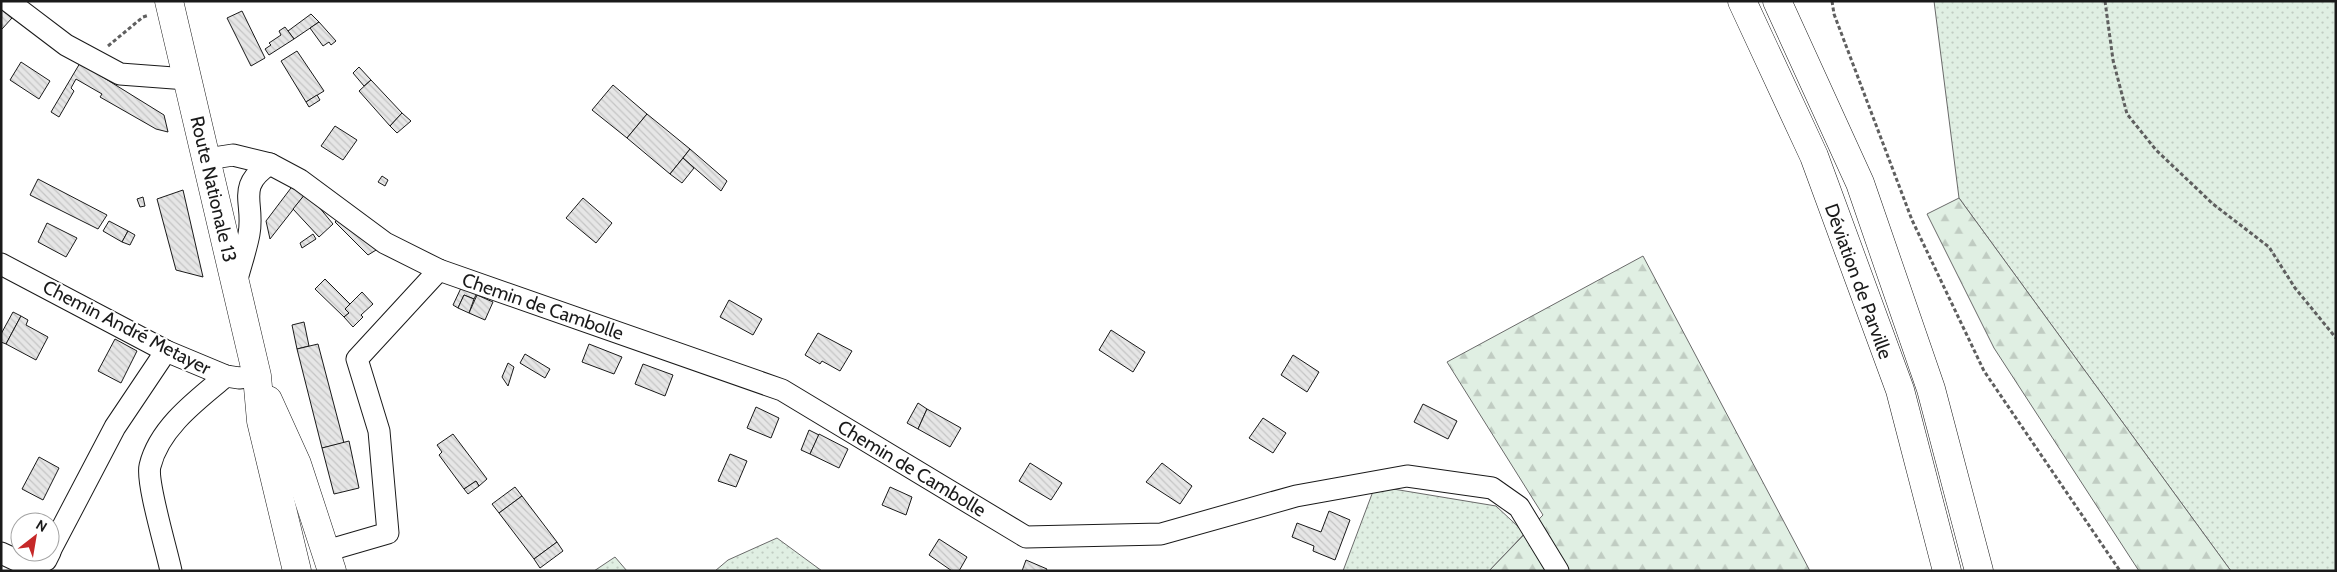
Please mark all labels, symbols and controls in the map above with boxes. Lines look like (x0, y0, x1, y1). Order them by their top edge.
street label: Route Nationale 13 (185, 114, 242, 265)
street label: Déviation de Parville (1820, 200, 1897, 362)
street label: Chemin de Cambolle (459, 268, 627, 345)
street label: Chemin André Metayer (39, 275, 214, 380)
street label: Chemin de Cambolle (833, 415, 990, 522)
north arrow (10, 512, 60, 562)
text: N (33, 516, 51, 536)

